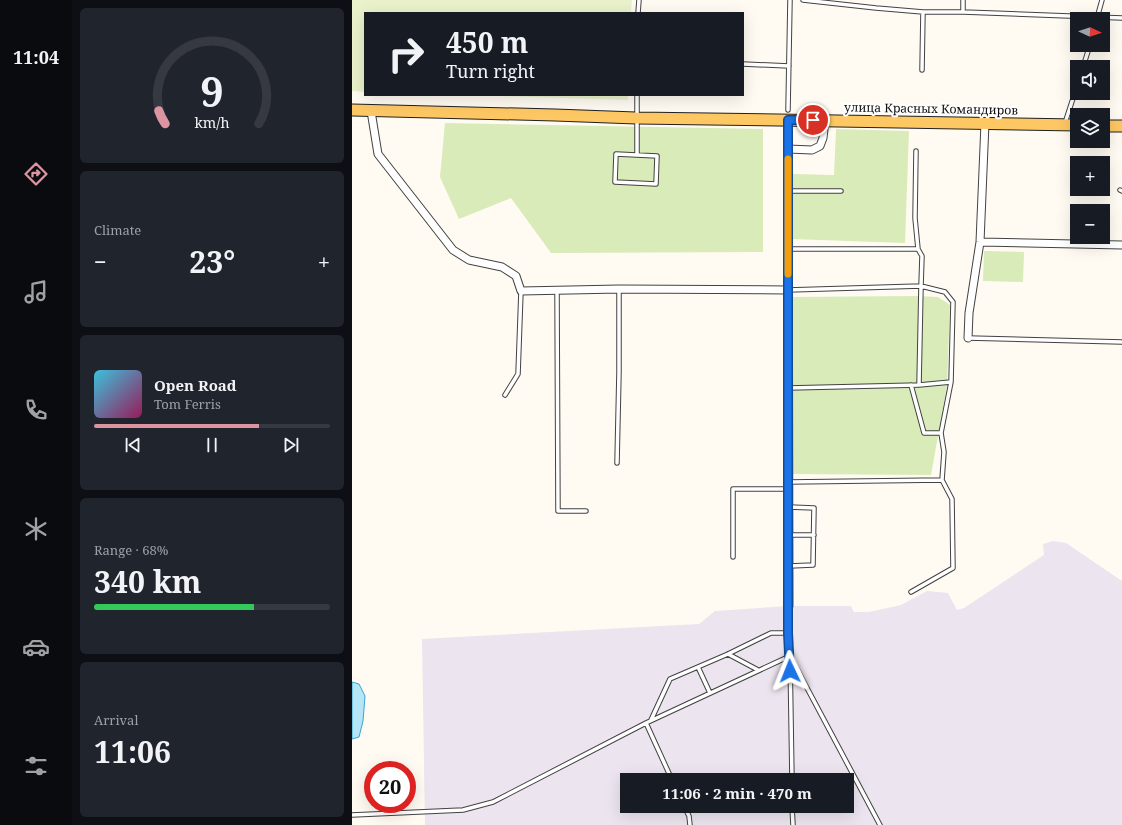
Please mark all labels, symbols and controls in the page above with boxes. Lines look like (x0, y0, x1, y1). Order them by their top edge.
north arrow (1070, 12, 1110, 52)
map controls (1070, 12, 1110, 244)
text: 450 m (446, 23, 528, 61)
icon: right (380, 28, 432, 80)
text: 11:04 (13, 45, 59, 69)
text: Turn right (446, 59, 535, 83)
button: sound (1070, 60, 1110, 100)
text: 9 (200, 63, 224, 119)
street label: улица Красных Командиров (844, 98, 1018, 119)
pin (796, 103, 830, 137)
button: layers (1070, 108, 1110, 148)
icon: arrive (802, 109, 824, 131)
text: km/h (194, 112, 230, 131)
button: + (1070, 156, 1110, 196)
icon: directions (22, 160, 50, 188)
button: − (1070, 204, 1110, 244)
text: Climate (94, 221, 141, 239)
text: 23° (189, 241, 235, 282)
text: − (94, 246, 107, 276)
text: + (318, 246, 330, 276)
icon: music (22, 278, 50, 306)
text: Open Road (154, 375, 237, 395)
text: Tom Ferris (154, 395, 221, 413)
icon: phone (22, 396, 50, 424)
icon: previous (122, 434, 144, 456)
icon: pause (201, 434, 223, 456)
icon: next (280, 434, 302, 456)
icon: climate (22, 515, 50, 543)
text: Range · 68% (94, 541, 168, 559)
text: 340 km (94, 561, 201, 602)
icon: car (22, 633, 50, 661)
position arrow (769, 650, 811, 692)
text: Arrival (94, 711, 138, 729)
text: 11:06 (94, 731, 171, 772)
icon: filters (22, 752, 50, 780)
speed limit sign: 20 (364, 761, 416, 813)
text: 11:06 · 2 min · 470 m (662, 783, 812, 803)

